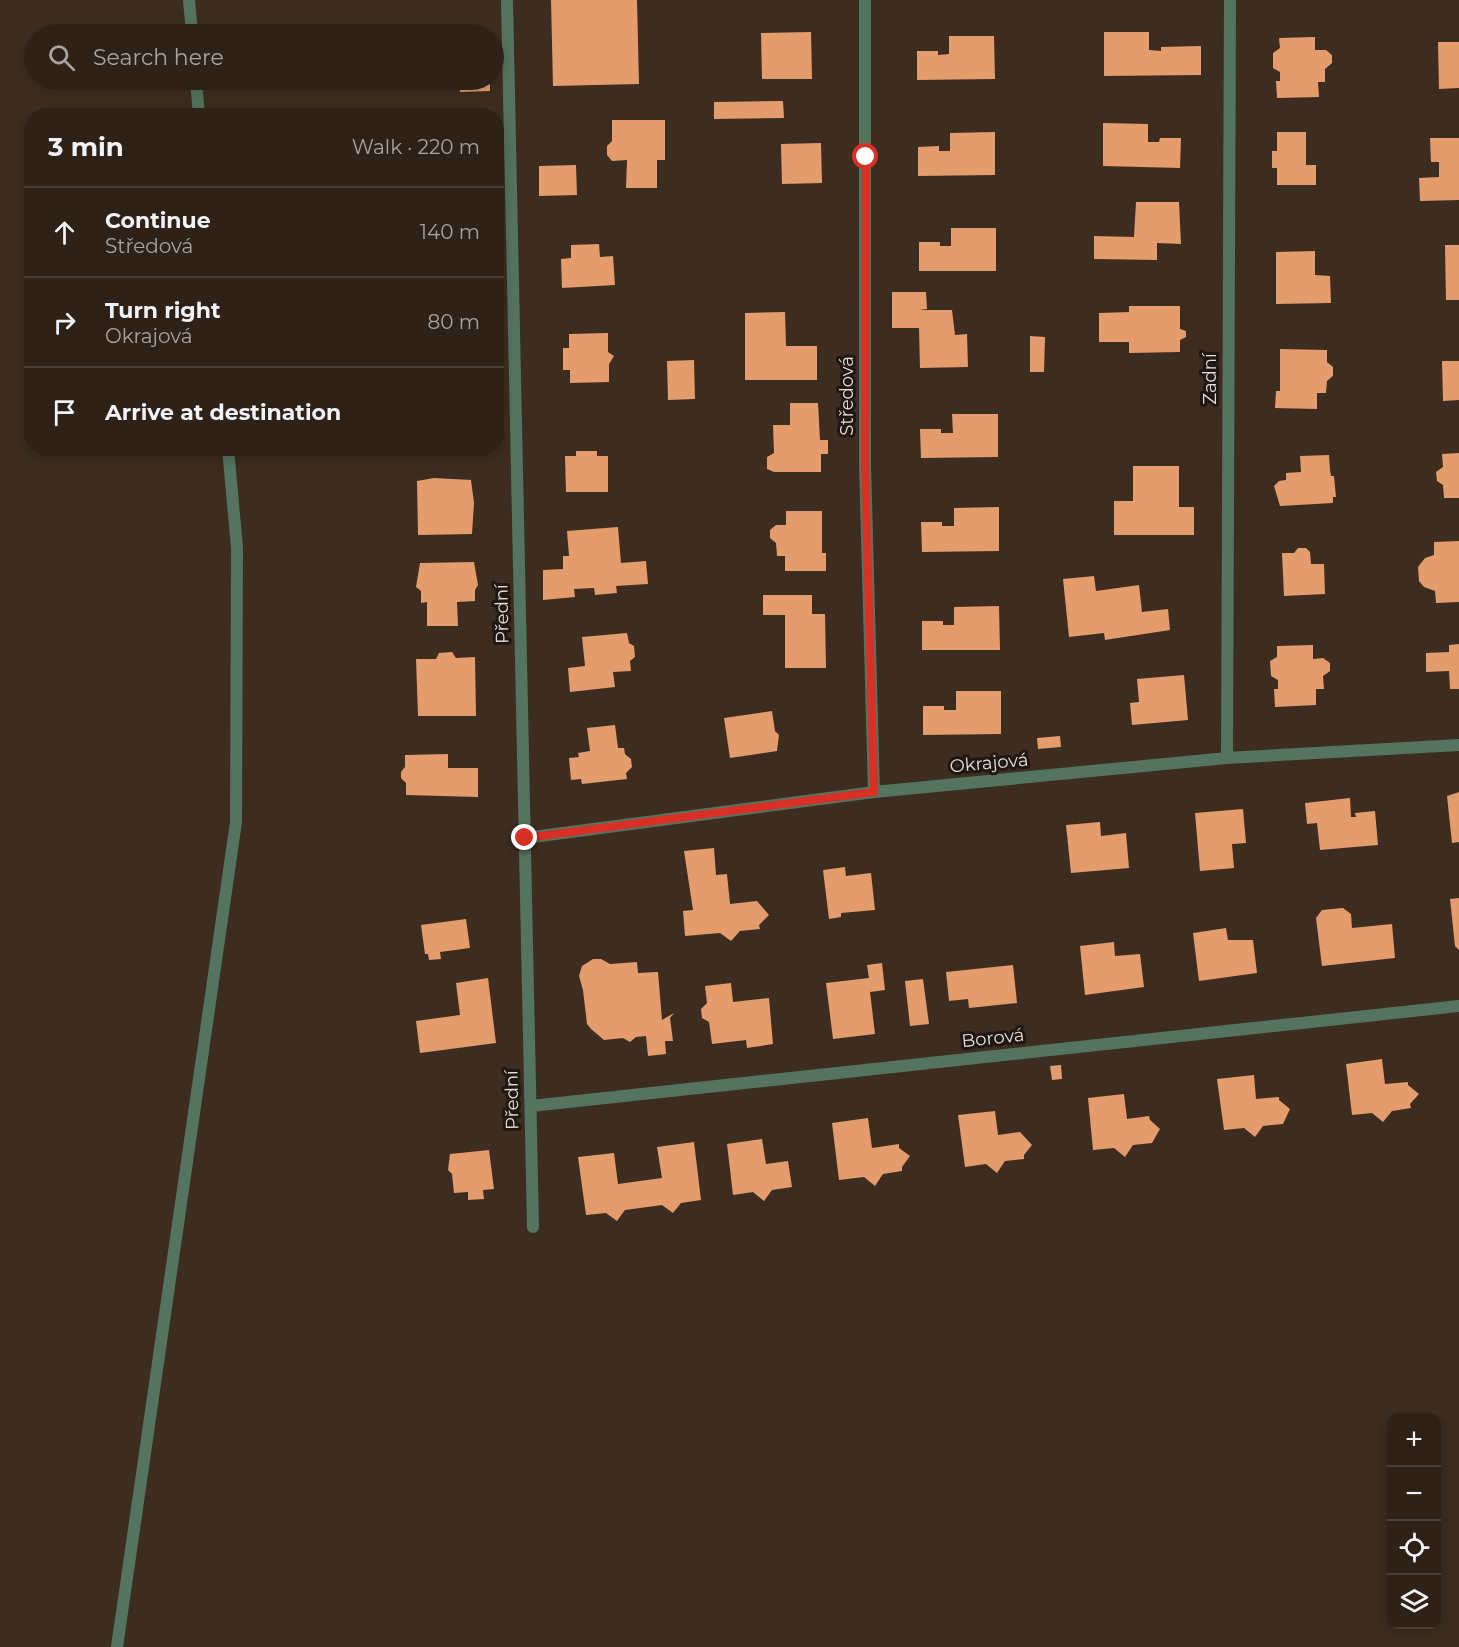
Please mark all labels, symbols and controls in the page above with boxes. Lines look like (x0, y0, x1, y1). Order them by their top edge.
search box (24, 24, 504, 90)
icon: search (45, 41, 78, 74)
text: Search here (93, 44, 224, 71)
text: 3 min (48, 131, 124, 163)
text: Walk · 220 m (352, 135, 480, 159)
route start (852, 143, 878, 169)
text: Continue (105, 207, 211, 234)
icon: ahead (48, 216, 81, 249)
text: 140 m (420, 220, 480, 244)
text: Středová (105, 234, 193, 258)
text: Turn right (105, 297, 220, 324)
icon: right (48, 306, 81, 339)
text: 80 m (428, 310, 480, 334)
text: Okrajová (105, 324, 193, 348)
street label: Zadní (1199, 352, 1221, 405)
street label: Středová (836, 356, 858, 436)
icon: arrive (48, 396, 81, 429)
text: Arrive at destination (105, 399, 341, 426)
street label: Přední (490, 583, 514, 644)
street label: Okrajová (949, 749, 1029, 777)
route end (511, 824, 537, 850)
street label: Borová (961, 1024, 1025, 1052)
street label: Přední (500, 1069, 524, 1130)
map controls (1387, 1413, 1441, 1629)
button: + (1387, 1413, 1441, 1467)
button: − (1387, 1467, 1441, 1521)
button: locate (1387, 1521, 1441, 1575)
button: layers (1387, 1575, 1441, 1629)

